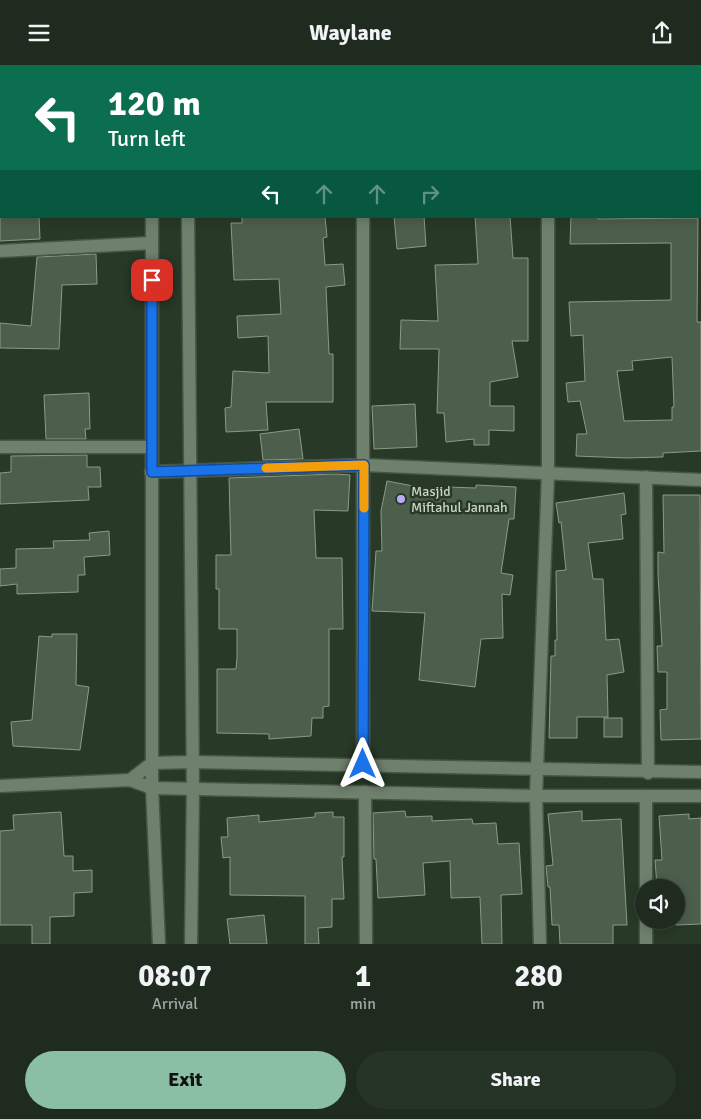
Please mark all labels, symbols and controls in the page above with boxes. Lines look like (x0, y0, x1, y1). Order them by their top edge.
icon: menu (25, 19, 53, 47)
text: Waylane (309, 19, 392, 46)
icon: share (648, 19, 676, 47)
text: 120 m (108, 82, 201, 125)
icon: left (25, 85, 90, 150)
text: Turn left (108, 125, 186, 152)
icon: left (257, 180, 285, 208)
icon: ahead (310, 180, 338, 208)
icon: ahead (363, 180, 391, 208)
icon: right (416, 180, 444, 208)
pin (131, 259, 173, 301)
icon: arrive (138, 266, 166, 294)
place label: Masjid Miftahul Jannah (411, 483, 508, 516)
marker: Masjid Miftahul Jannah (395, 493, 407, 505)
position arrow (336, 737, 388, 789)
map controls (635, 879, 685, 929)
button: sound (635, 879, 685, 929)
text: 08:07 (138, 958, 212, 995)
text: 1 (355, 958, 371, 995)
text: 280 (514, 958, 563, 995)
text: Arrival (152, 994, 198, 1014)
text: min (350, 994, 376, 1014)
text: m (532, 994, 545, 1014)
button: Exit (25, 1051, 346, 1109)
button: Share (356, 1051, 676, 1109)

